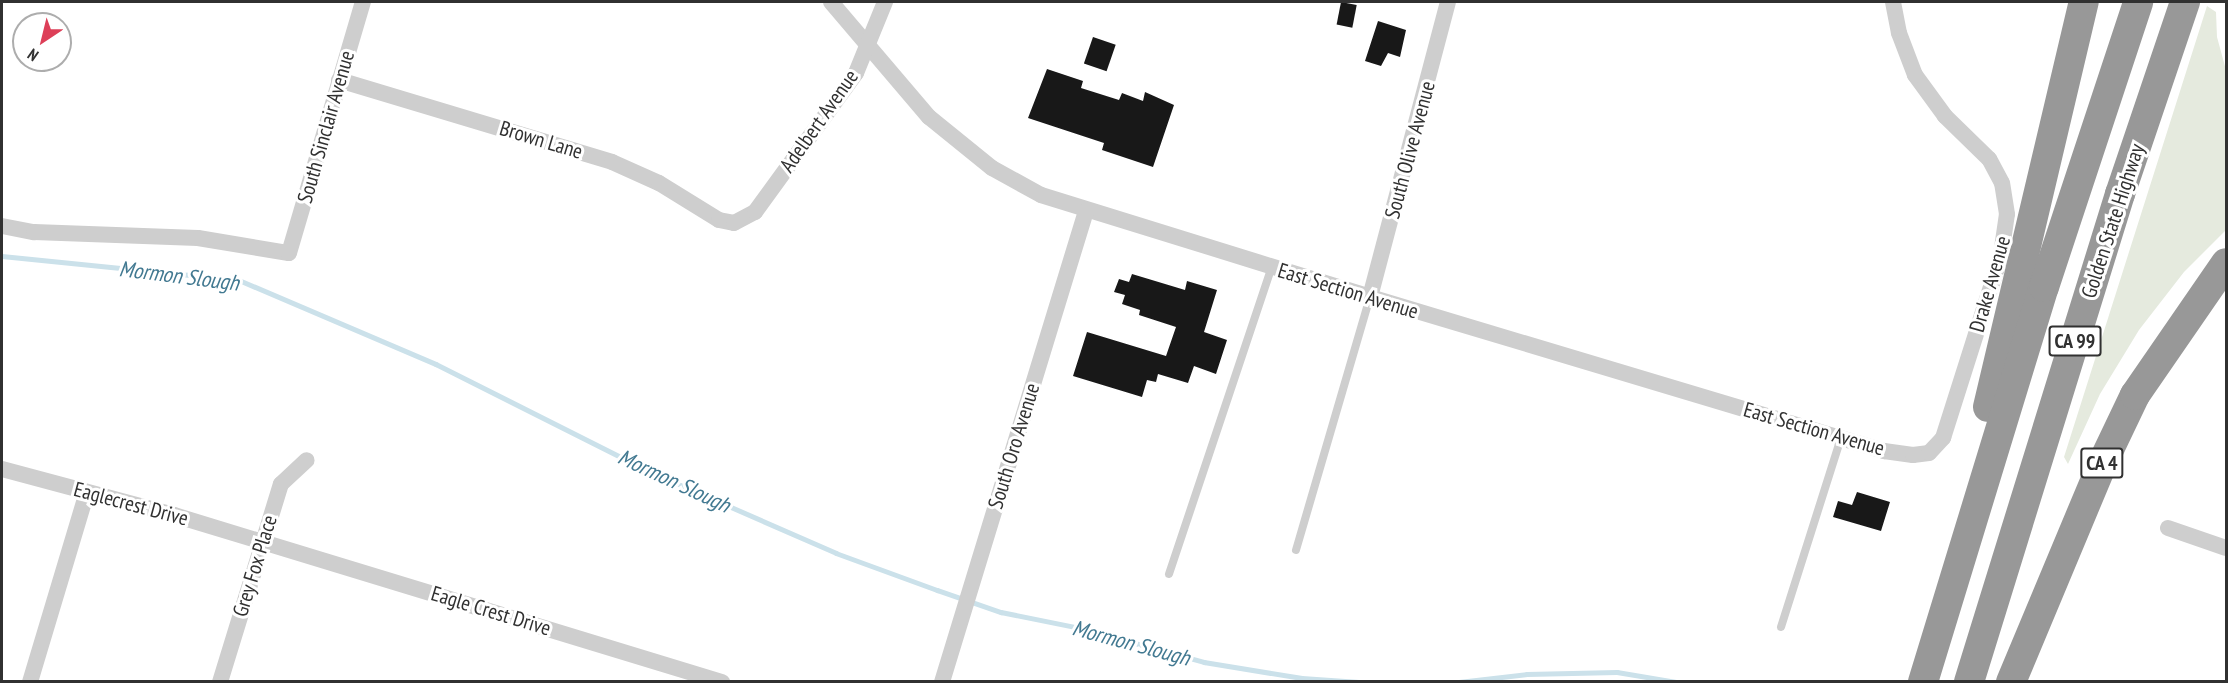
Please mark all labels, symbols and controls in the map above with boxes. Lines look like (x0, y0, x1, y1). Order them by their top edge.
north arrow (12, 12, 72, 72)
text: N (24, 44, 42, 66)
street label: South Sinclair Avenue (292, 48, 360, 206)
street label: Adelbert Avenue (774, 65, 864, 177)
street label: South Olive Avenue (1379, 78, 1441, 222)
street label: Brown Lane (497, 115, 585, 165)
street label: Golden State Highway (2076, 141, 2150, 301)
street label: Drake Avenue (1964, 233, 2016, 335)
water label: Mormon Slough (118, 256, 240, 296)
street label: East Section Avenue (1275, 258, 1421, 324)
road number: CA 99 (2048, 324, 2102, 358)
street label: South Oro Avenue (983, 380, 1045, 512)
street label: East Section Avenue (1740, 397, 1888, 461)
water label: Mormon Slough (614, 444, 734, 518)
road number: CA 4 (2080, 446, 2124, 480)
street label: Eaglecrest Drive (71, 477, 191, 531)
street label: Grey Fox Place (227, 512, 283, 620)
street label: Eagle Crest Drive (428, 581, 554, 641)
water label: Mormon Slough (1069, 615, 1193, 671)

